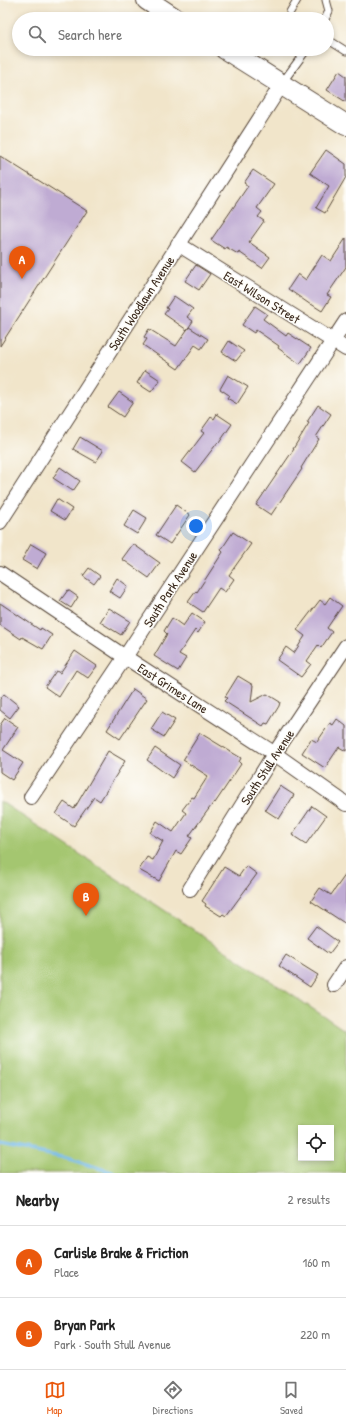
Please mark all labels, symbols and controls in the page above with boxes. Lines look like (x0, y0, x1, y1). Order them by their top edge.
search box (12, 12, 334, 56)
icon: search (26, 23, 48, 45)
text: Search here (58, 24, 122, 45)
pin: A (9, 246, 35, 279)
street label: South Woodlawn Avenue (104, 252, 178, 354)
street label: East Wilson Street (220, 266, 304, 328)
your location (186, 516, 206, 536)
street label: South Park Avenue (139, 548, 201, 630)
street label: East Grimes Lane (134, 659, 212, 717)
street label: South Stull Avenue (236, 726, 298, 808)
pin: B (73, 883, 99, 916)
map controls (298, 1125, 334, 1161)
button: locate (298, 1125, 334, 1161)
text: Nearby (16, 1188, 59, 1211)
text: 2 results (288, 1190, 330, 1208)
text: Carlisle Brake & Friction (54, 1242, 189, 1263)
text: A (26, 1253, 32, 1271)
text: 160 m (302, 1253, 330, 1271)
text: Place (54, 1263, 79, 1281)
text: Bryan Park (54, 1314, 115, 1335)
text: B (26, 1325, 32, 1343)
text: 220 m (300, 1325, 330, 1343)
text: Park · South Stull Avenue (54, 1335, 171, 1353)
tab: Map (44, 1379, 66, 1417)
tab: Directions (153, 1379, 193, 1417)
tab: Saved (280, 1379, 302, 1417)

